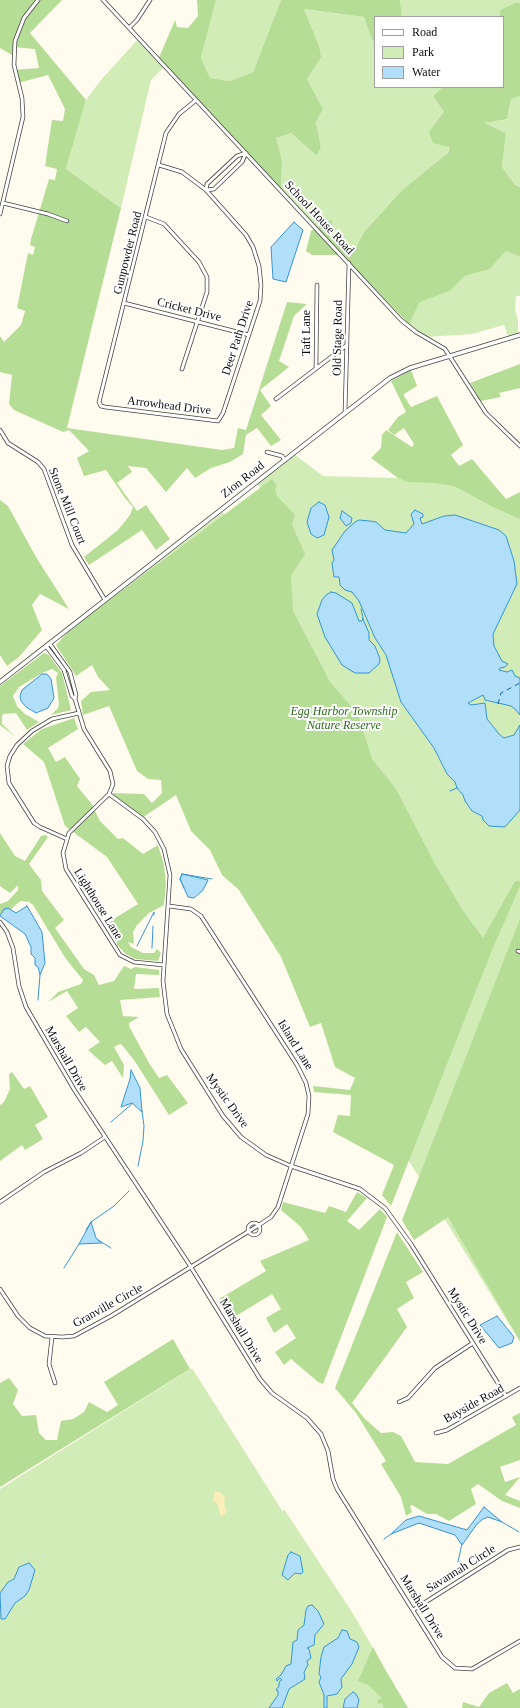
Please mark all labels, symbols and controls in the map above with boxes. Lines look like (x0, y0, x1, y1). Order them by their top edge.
legend (374, 16, 504, 88)
text: Road (412, 25, 437, 39)
text: Park (412, 45, 434, 59)
text: Water (412, 65, 440, 79)
street label: School House Road (281, 178, 357, 258)
street label: Gunpowder Road (111, 210, 145, 296)
street label: Cricket Drive (155, 295, 223, 325)
street label: Deer Path Drive (219, 299, 257, 377)
street label: Old Stage Road (330, 300, 346, 376)
street label: Taft Lane (300, 310, 314, 356)
street label: Arrowhead Drive (126, 394, 212, 418)
street label: Zion Road (218, 459, 268, 501)
street label: Stone Mill Court (45, 466, 89, 546)
park label: Egg Harbor Township Nature Reserve (291, 705, 397, 733)
street label: Lighthouse Lane (70, 866, 126, 942)
street label: Island Lane (274, 1017, 316, 1073)
street label: Marshall Drive (42, 1024, 90, 1094)
street label: Mystic Drive (202, 1071, 252, 1131)
street label: Granville Circle (71, 1281, 145, 1331)
street label: Mystic Drive (444, 1285, 490, 1347)
street label: Marshall Drive (216, 1296, 266, 1366)
street label: Bayside Road (441, 1381, 507, 1427)
street label: Savannah Circle (424, 1542, 498, 1596)
street label: Marshall Drive (397, 1572, 447, 1642)

